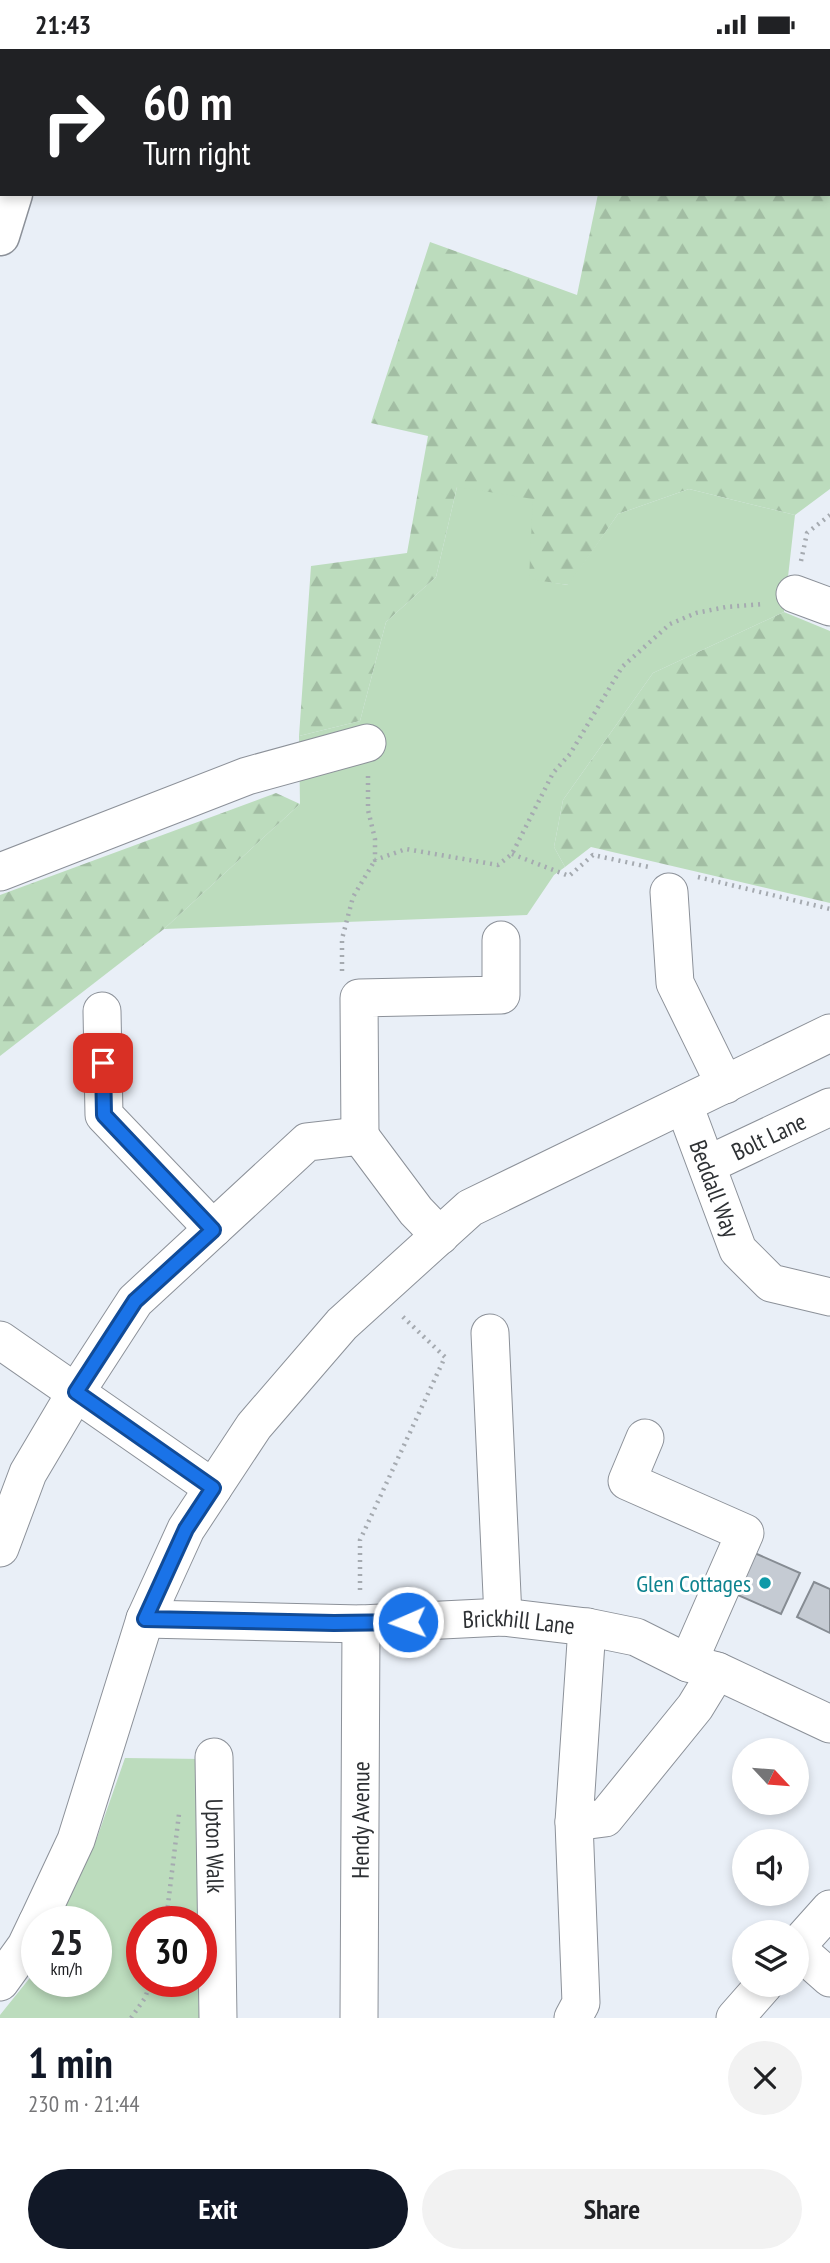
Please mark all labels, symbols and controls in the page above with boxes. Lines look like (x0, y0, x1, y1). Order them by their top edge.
text: 21:43 (35, 8, 91, 41)
text: 60 m (143, 70, 232, 134)
icon: right (28, 77, 119, 168)
text: Turn right (143, 132, 251, 174)
pin (73, 1033, 133, 1093)
icon: arrive (84, 1044, 122, 1082)
street label: Bolt Lane (726, 1105, 811, 1167)
street label: Beddall Way (683, 1135, 747, 1241)
place label: Glen Cottages (636, 1568, 751, 1599)
marker: Glen Cottages (757, 1575, 773, 1591)
position arrow (371, 1585, 445, 1659)
street label: Brickhill Lane (462, 1601, 576, 1641)
north arrow (732, 1738, 808, 1815)
map controls (732, 1738, 809, 1997)
street label: Hendy Avenue (344, 1761, 376, 1879)
street label: Upton Walk (199, 1798, 232, 1894)
button: sound (732, 1829, 809, 1906)
speed limit sign: 30 (126, 1906, 217, 1997)
text: 25 (50, 1919, 83, 1965)
button: layers (732, 1920, 809, 1997)
text: km/h (51, 1957, 82, 1980)
text: 1 min (28, 2035, 113, 2090)
button: close (728, 2041, 802, 2115)
text: 230 m · 21:44 (28, 2089, 140, 2118)
button: Exit (28, 2169, 408, 2249)
button: Share (422, 2169, 802, 2249)

